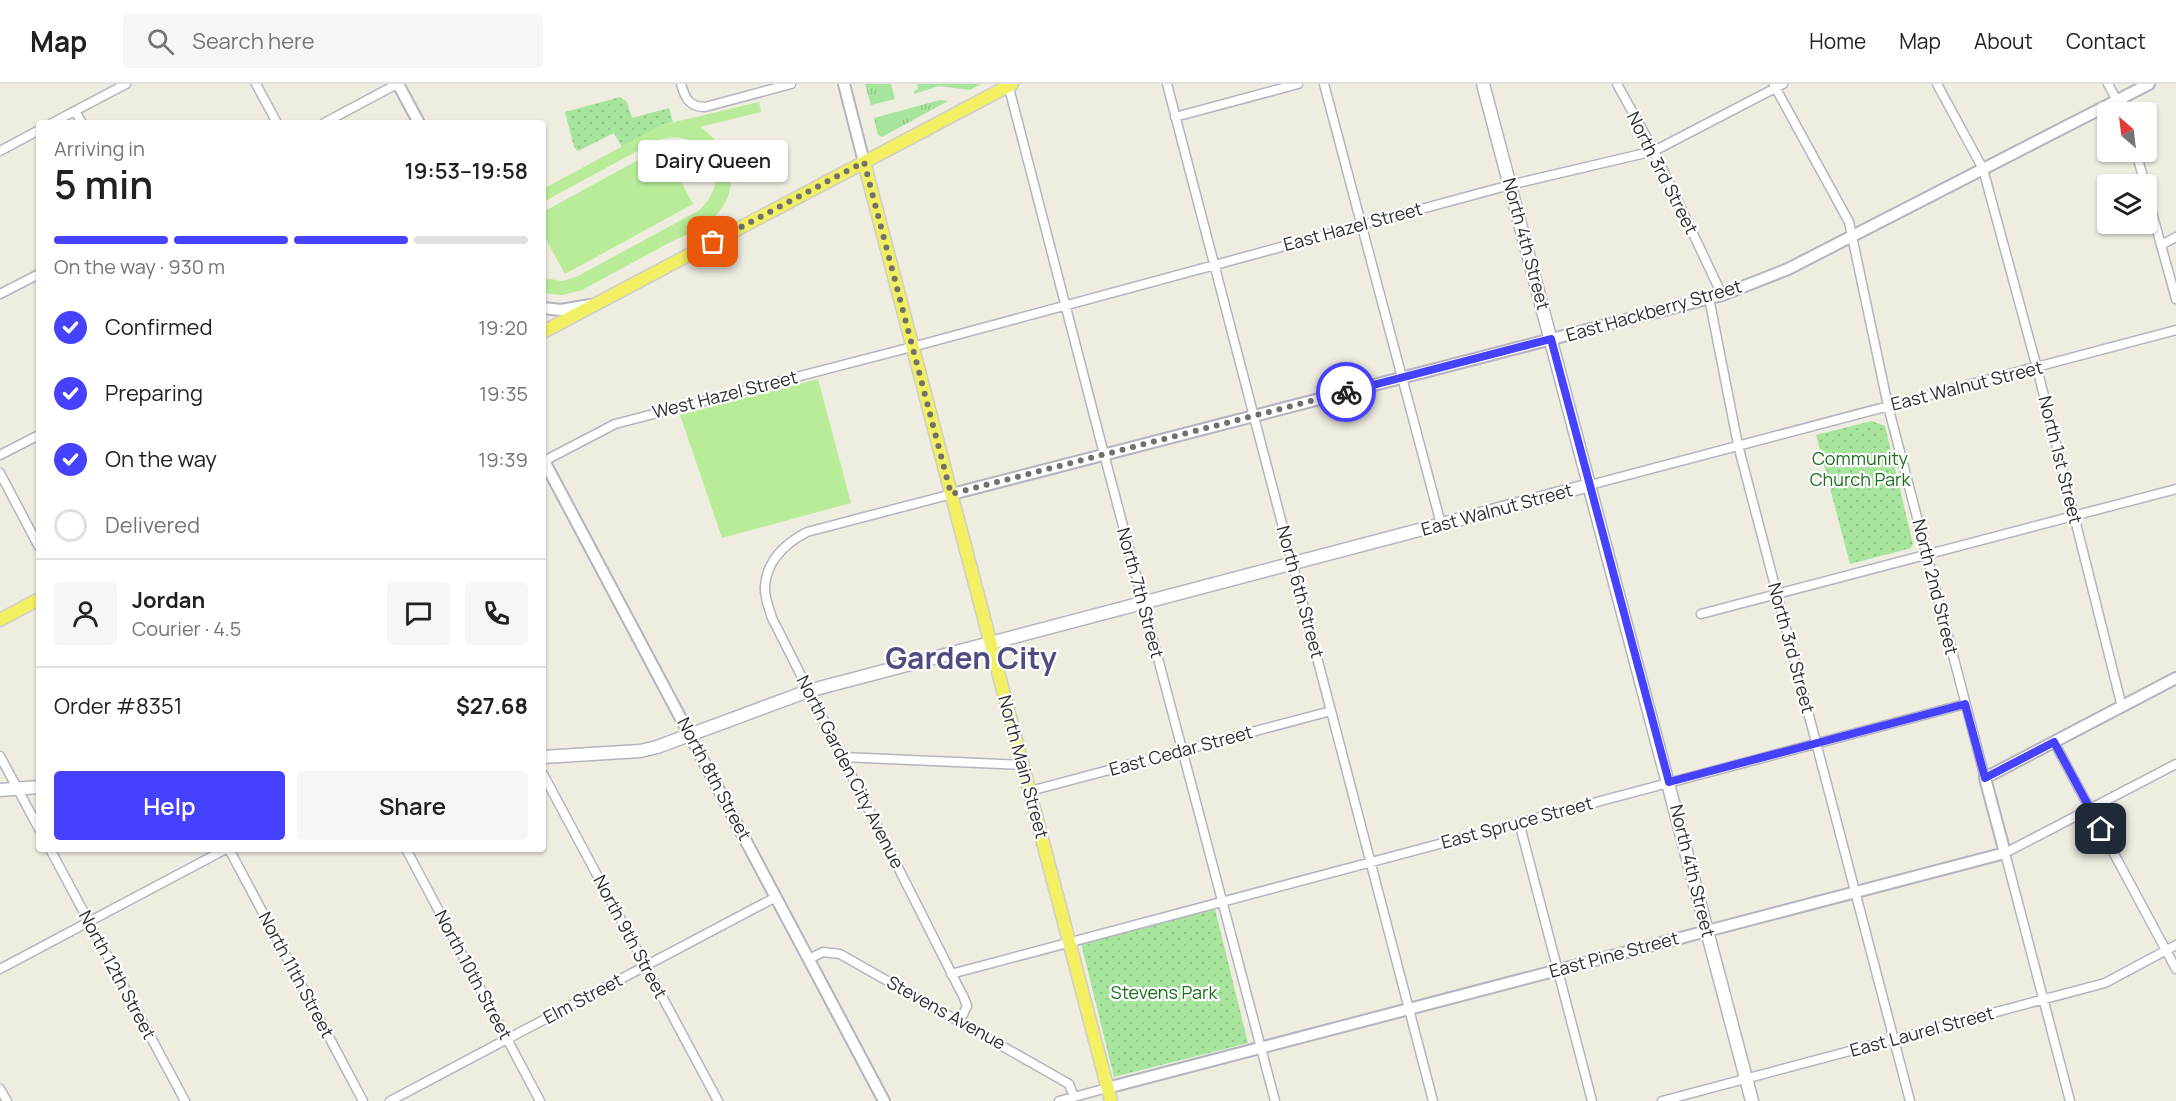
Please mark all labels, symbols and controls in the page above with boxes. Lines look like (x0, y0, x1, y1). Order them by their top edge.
search box (123, 14, 543, 68)
text: Map (30, 22, 87, 60)
icon: search (144, 25, 177, 58)
text: Search here (192, 26, 315, 56)
text: Home (1809, 27, 1866, 55)
text: Map (1899, 27, 1941, 55)
text: About (1974, 27, 2033, 55)
text: Contact (2066, 27, 2146, 55)
north arrow (2097, 102, 2157, 162)
map controls (2097, 102, 2157, 234)
street label: North 3rd Street (1622, 107, 1704, 238)
text: Arriving in (54, 135, 145, 162)
callout: Dairy Queen (638, 140, 788, 182)
text: Dairy Queen (655, 147, 771, 174)
text: 19:53–19:58 (405, 156, 528, 186)
text: 5 min (54, 157, 153, 211)
button: layers (2097, 174, 2157, 234)
street label: North 4th Street (1498, 175, 1556, 312)
street label: East Hazel Street (1281, 196, 1425, 256)
pin (687, 216, 738, 267)
icon: bag (696, 225, 729, 258)
text: On the way · 930 m (54, 253, 225, 280)
street label: East Hackberry Street (1563, 273, 1744, 347)
icon: check (54, 311, 87, 344)
text: Confirmed (105, 312, 213, 342)
text: 19:20 (478, 314, 528, 341)
street label: East Walnut Street (1888, 355, 2045, 416)
courier (1316, 362, 1376, 422)
street label: West Hazel Street (650, 364, 800, 424)
icon: bike (1330, 376, 1363, 409)
icon: check (54, 377, 87, 410)
text: Preparing (105, 378, 203, 408)
text: 19:35 (479, 380, 528, 407)
street label: North 1st Street (2033, 393, 2088, 526)
icon: check (54, 443, 87, 476)
text: On the way (105, 444, 217, 474)
text: 19:39 (478, 446, 528, 473)
park label: Community Church Park (1810, 446, 1911, 491)
street label: East Walnut Street (1418, 477, 1575, 541)
text: Delivered (105, 510, 200, 540)
street label: North 2nd Street (1908, 516, 1964, 657)
street label: North 6th Street (1272, 523, 1330, 661)
street label: North 7th Street (1112, 525, 1170, 661)
street label: North 3rd Street (1763, 580, 1821, 716)
button: person (54, 582, 117, 645)
button: chat (387, 582, 450, 645)
button: phone (465, 582, 528, 645)
text: Jordan (132, 585, 205, 615)
text: Courier · 4.5 (132, 615, 241, 642)
district label: Garden City (885, 637, 1057, 678)
street label: North Garden City Avenue (792, 671, 910, 872)
text: Order #8351 (54, 691, 182, 721)
text: $27.68 (456, 691, 528, 721)
street label: North Main Street (993, 692, 1055, 841)
street label: North 8th Street (672, 713, 757, 844)
street label: East Cedar Street (1106, 719, 1255, 781)
button: Help (54, 771, 285, 840)
button: Share (297, 771, 528, 840)
street label: East Spruce Street (1438, 790, 1595, 854)
street label: North 4th Street (1665, 802, 1721, 940)
pin (2075, 803, 2126, 854)
icon: home (2084, 812, 2117, 845)
street label: North 9th Street (588, 871, 674, 1002)
street label: North 12th Street (74, 906, 162, 1043)
street label: North 10th Street (430, 906, 518, 1043)
street label: North 11th Street (254, 907, 340, 1042)
street label: East Pine Street (1546, 925, 1681, 983)
street label: Elm Street (539, 967, 626, 1029)
street label: Stevens Avenue (883, 970, 1010, 1055)
park label: Stevens Park (1111, 980, 1218, 1004)
street label: East Laurel Street (1847, 1000, 1996, 1062)

